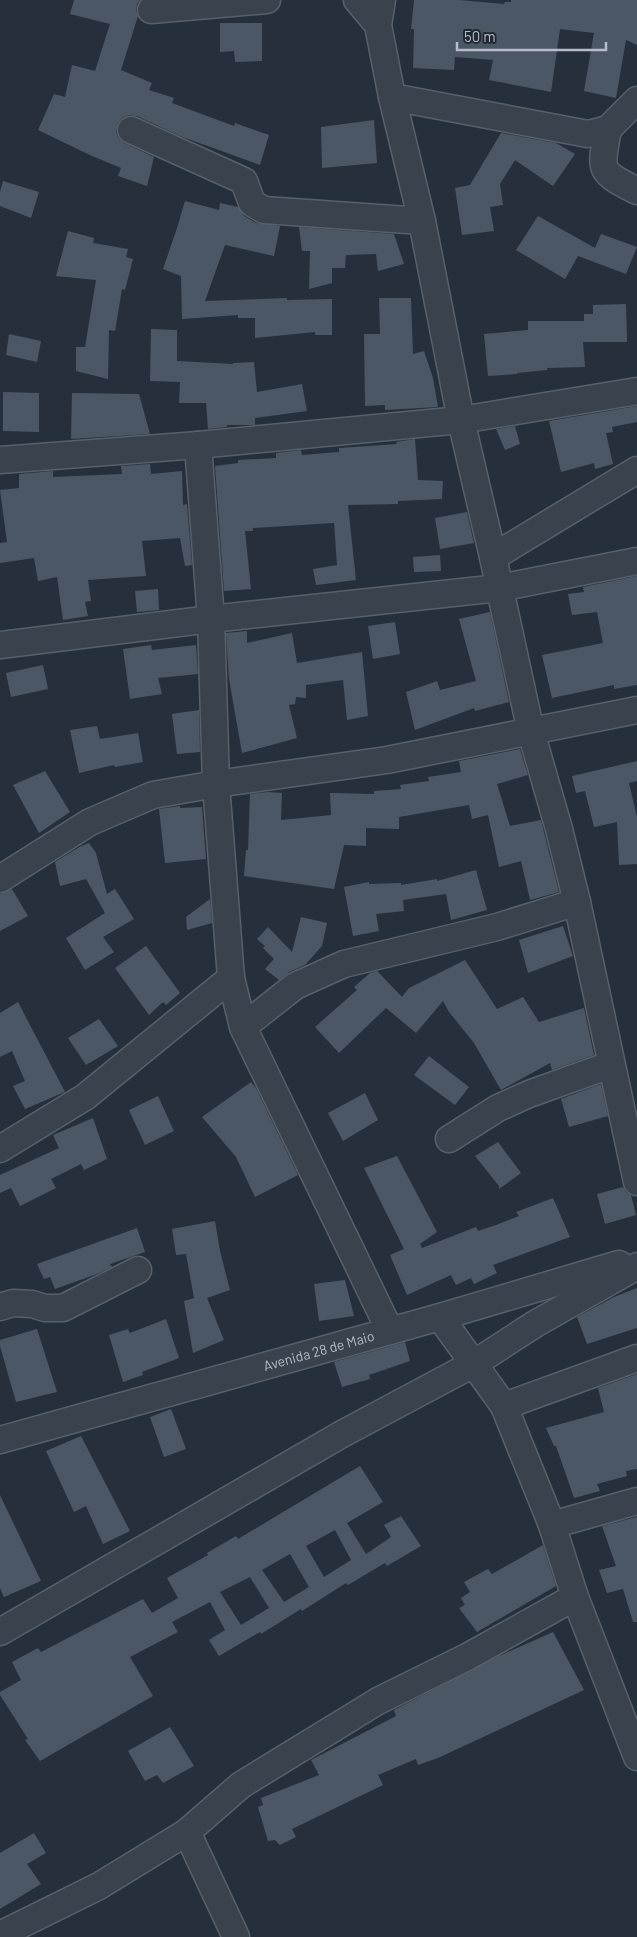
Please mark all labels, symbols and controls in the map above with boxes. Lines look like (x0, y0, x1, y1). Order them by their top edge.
scale bar (457, 20, 606, 52)
text: 50 m (464, 27, 496, 45)
street label: Avenida 28 de Maio (261, 1327, 376, 1374)

